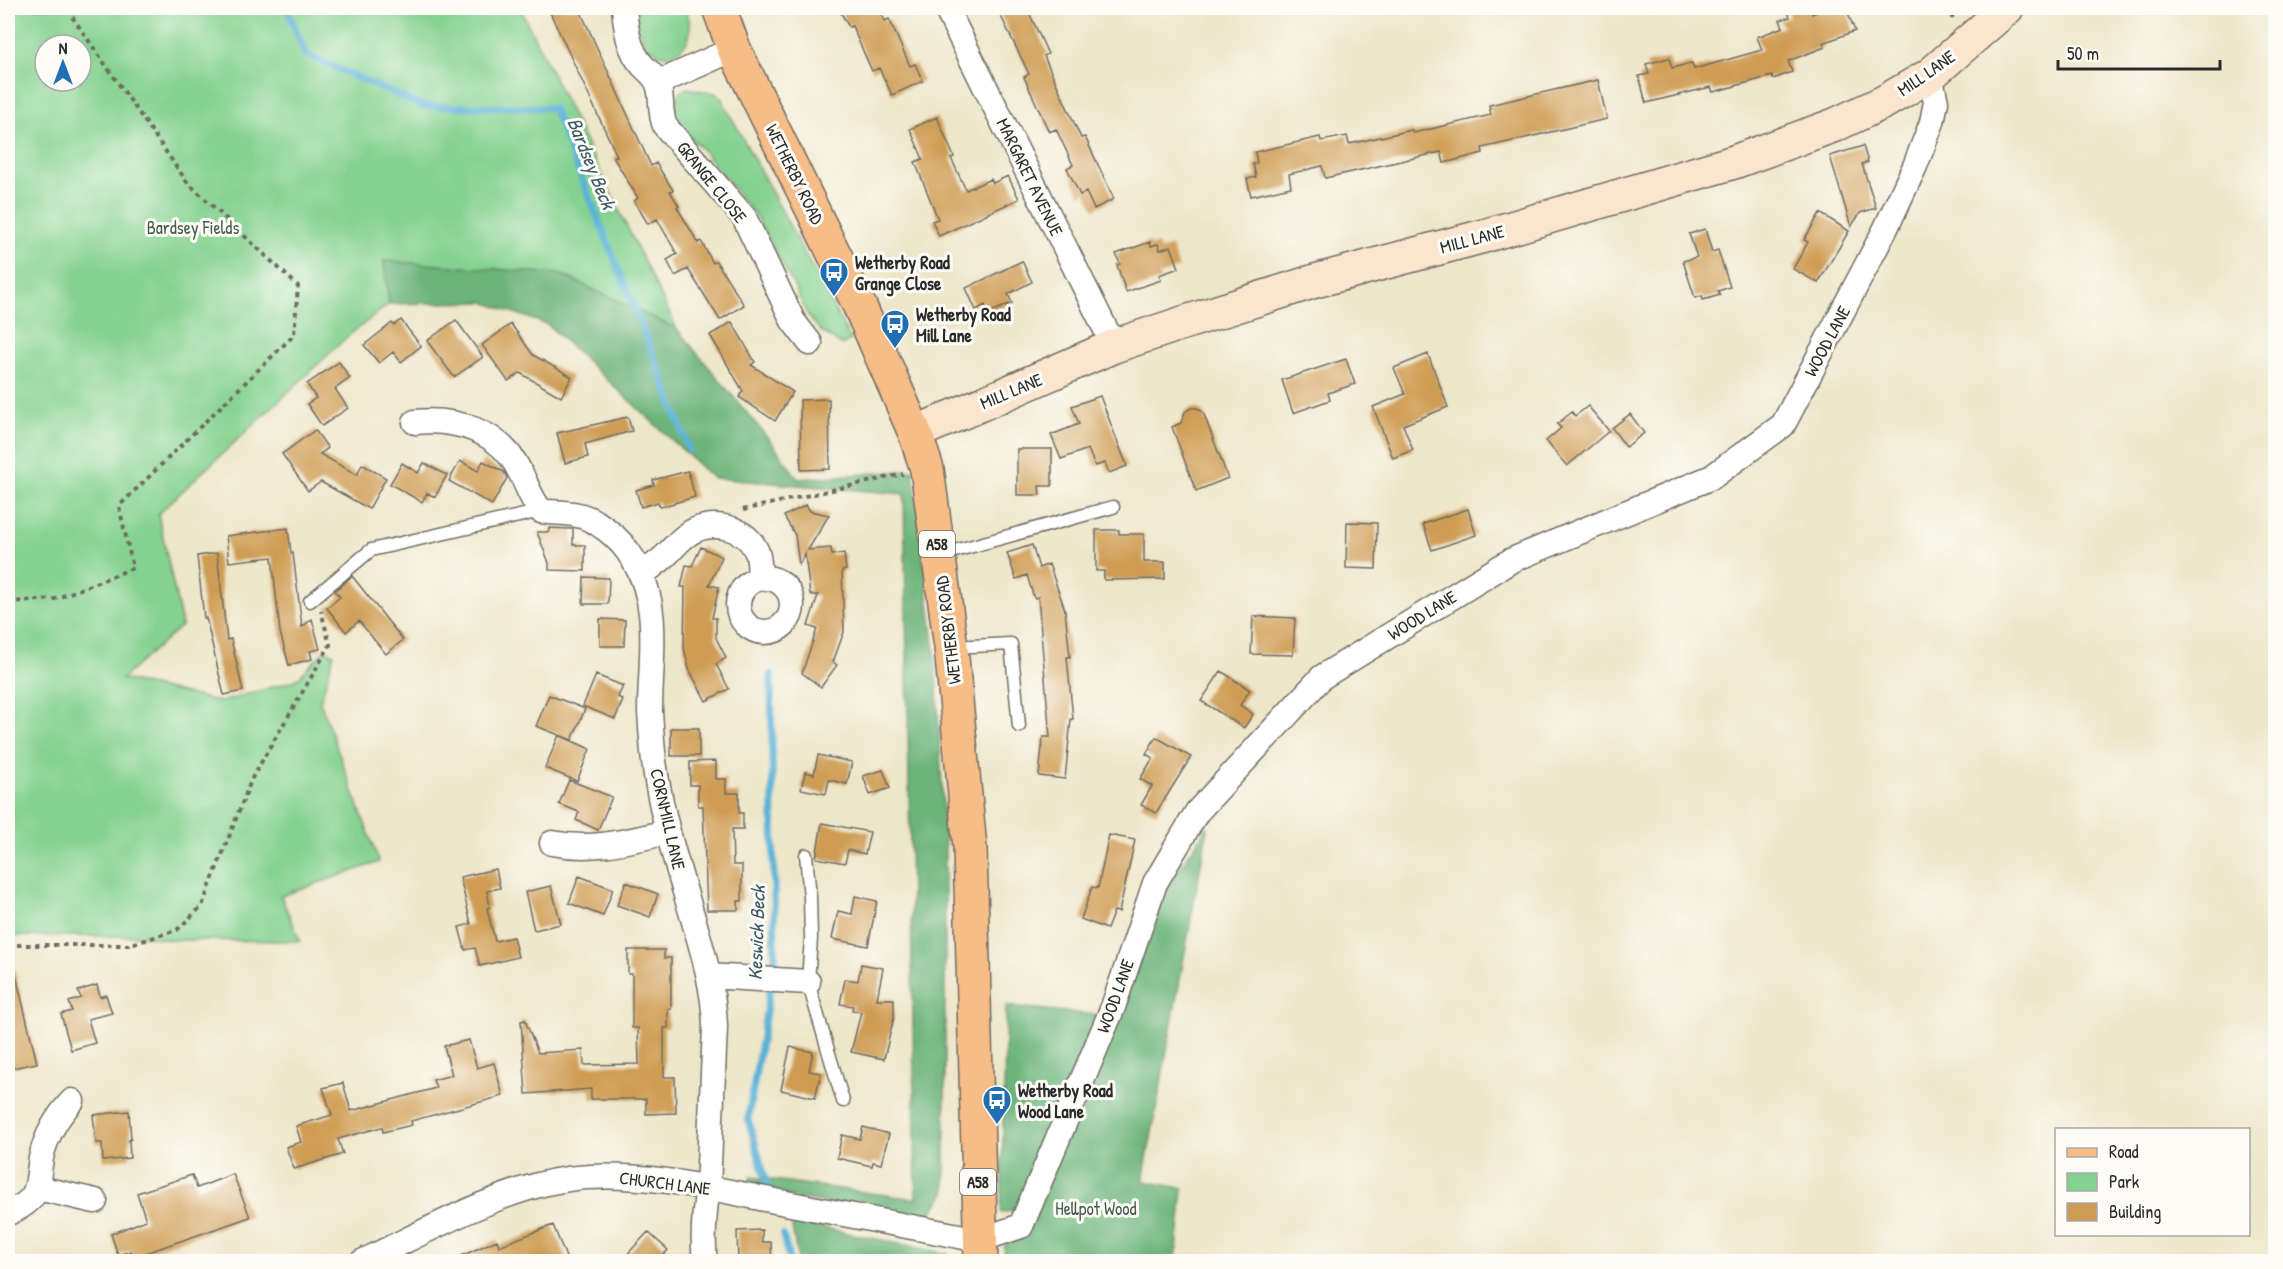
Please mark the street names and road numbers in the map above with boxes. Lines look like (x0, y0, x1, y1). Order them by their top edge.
street label: MILL LANE (1892, 44, 1960, 102)
street label: MARGARET AVENUE (991, 114, 1069, 240)
street label: WETHERBY ROAD (760, 120, 830, 229)
street label: GRANGE CLOSE (671, 136, 753, 228)
street label: MILL LANE (1437, 218, 1507, 260)
street label: WOOD LANE (1798, 301, 1856, 381)
street label: MILL LANE (976, 367, 1046, 415)
road number: A58 (919, 531, 955, 557)
street label: WETHERBY ROAD (929, 574, 967, 686)
street label: WOOD LANE (1383, 584, 1461, 646)
street label: CORNMILL LANE (644, 766, 692, 872)
street label: WOOD LANE (1090, 956, 1140, 1036)
street label: CHURCH LANE (618, 1165, 712, 1201)
road number: A58 (960, 1169, 996, 1195)

